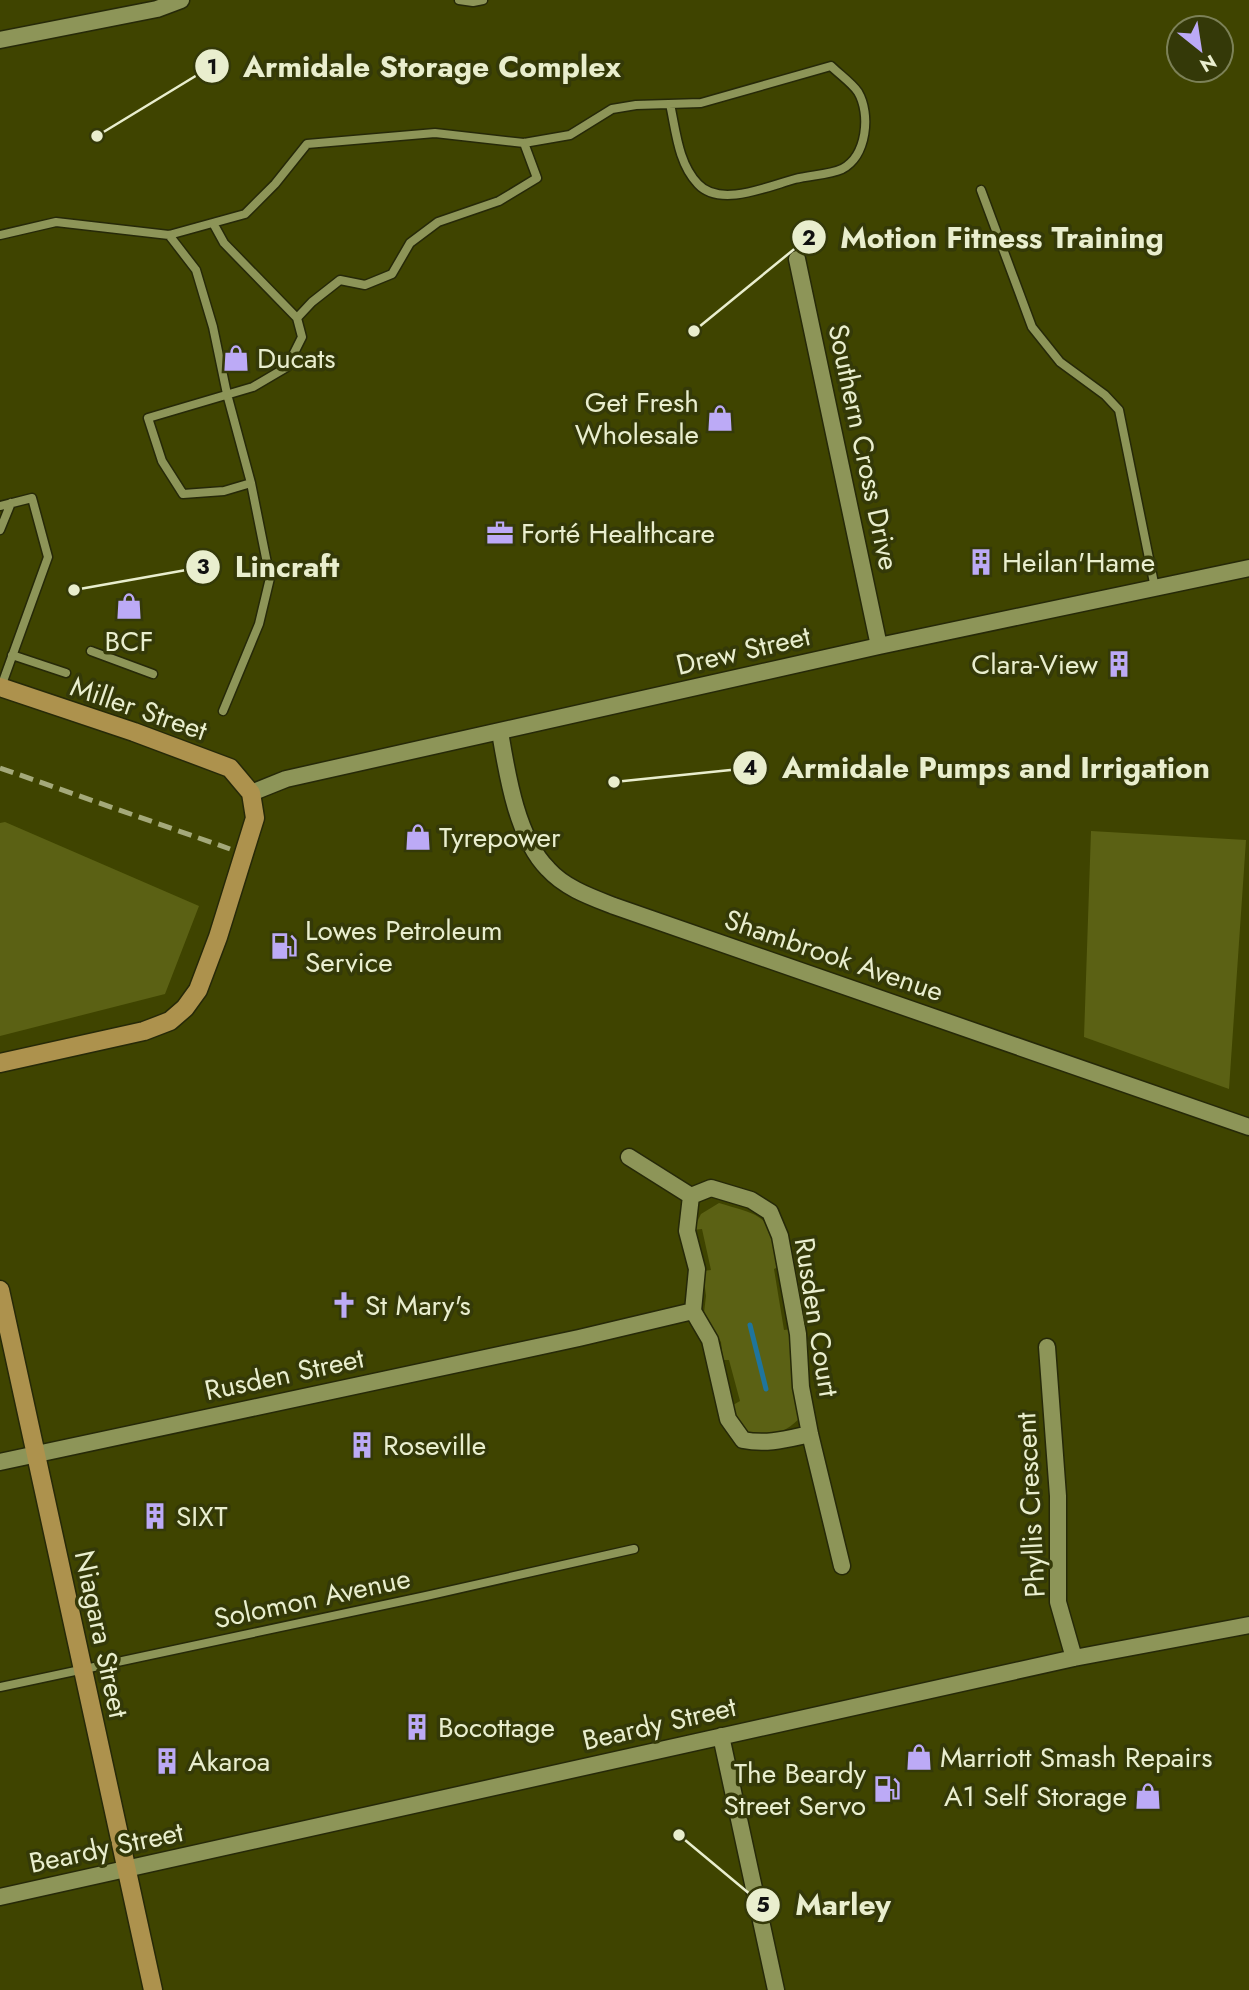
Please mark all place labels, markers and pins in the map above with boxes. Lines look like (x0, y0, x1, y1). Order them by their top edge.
callout: Armidale Storage Complex (195, 41, 635, 92)
callout: Motion Fitness Training (791, 212, 1178, 263)
place label: Ducats (257, 338, 336, 379)
shop icon: Ducats (221, 343, 251, 373)
place label: Get Fresh Wholesale (575, 382, 699, 455)
shop icon: Get Fresh Wholesale (705, 403, 735, 433)
place label: Forté Healthcare (521, 513, 715, 554)
office icon: Forté Healthcare (485, 518, 515, 548)
callout: Lincraft (185, 541, 353, 592)
place label: Heilan'Hame (1002, 542, 1155, 583)
building icon: Heilan'Hame (966, 547, 996, 577)
shop icon: BCF (114, 591, 144, 621)
place label: BCF (105, 621, 153, 662)
place label: Clara-View (971, 644, 1098, 685)
building icon: Clara-View (1104, 649, 1134, 679)
callout: Armidale Pumps and Irrigation (733, 742, 1224, 793)
place label: Tyrepower (439, 817, 561, 858)
shop icon: Tyrepower (403, 822, 433, 852)
place label: Lowes Petroleum Service (305, 910, 503, 983)
fuel station icon: Lowes Petroleum Service (269, 931, 299, 961)
place label: St Mary's (365, 1285, 471, 1326)
church icon: St Mary's (329, 1290, 359, 1320)
place label: Roseville (383, 1425, 486, 1466)
building icon: Roseville (347, 1430, 377, 1460)
place label: SIXT (176, 1496, 228, 1537)
building icon: SIXT (140, 1501, 170, 1531)
place label: Bocottage (438, 1707, 555, 1748)
building icon: Bocottage (402, 1712, 432, 1742)
place label: Marriott Smash Repairs (940, 1737, 1213, 1778)
place label: Akaroa (188, 1741, 270, 1782)
shop icon: Marriott Smash Repairs (904, 1742, 934, 1772)
building icon: Akaroa (152, 1746, 182, 1776)
place label: The Beardy Street Servo (723, 1753, 867, 1826)
fuel station icon: The Beardy Street Servo (872, 1774, 902, 1804)
place label: A1 Self Storage (944, 1776, 1127, 1817)
shop icon: A1 Self Storage (1133, 1781, 1163, 1811)
callout: Marley (746, 1879, 905, 1930)

